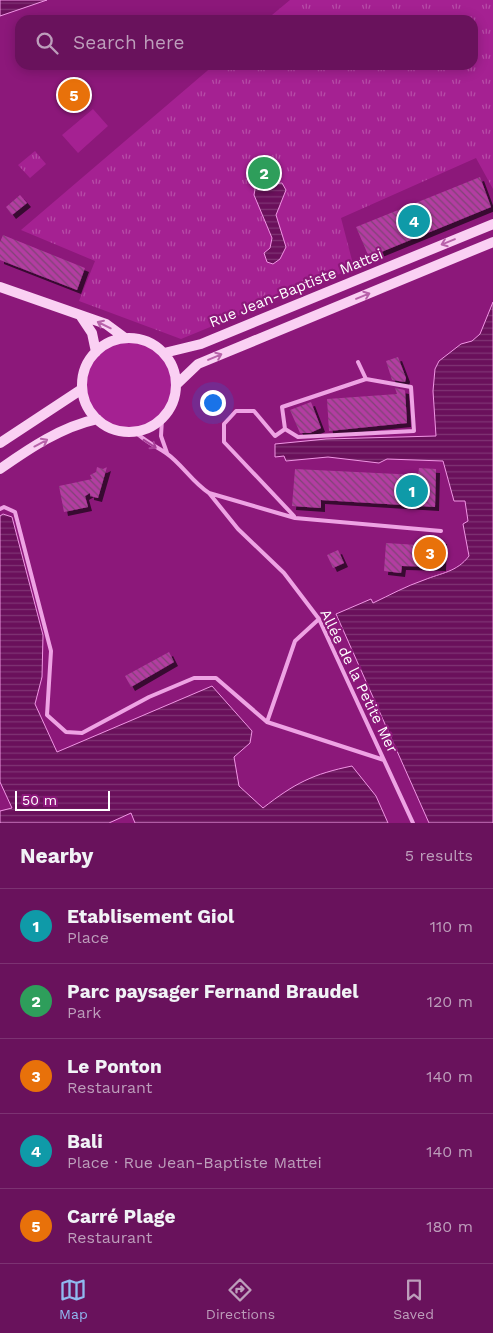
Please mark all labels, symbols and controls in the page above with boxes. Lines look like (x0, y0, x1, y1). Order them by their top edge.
search box (15, 15, 478, 70)
icon: search (33, 29, 61, 57)
text: Search here (73, 31, 184, 54)
pin: 5 (58, 76, 90, 114)
pin: 2 (248, 154, 280, 192)
pin: 4 (398, 202, 430, 240)
one-way arrow (441, 238, 456, 247)
street label: Rue Jean-Baptiste Mattei (206, 245, 386, 331)
one-way arrow (355, 291, 370, 300)
one-way arrow (97, 319, 112, 329)
one-way arrow (207, 351, 222, 361)
your location (200, 390, 226, 416)
one-way arrow (33, 438, 48, 448)
one-way arrow (143, 438, 157, 449)
pin: 1 (396, 472, 428, 510)
pin: 3 (414, 534, 446, 572)
street label: Allée de la Petite Mer (316, 606, 402, 756)
scale bar (15, 788, 110, 811)
text: 50 m (22, 792, 57, 808)
text: Nearby (20, 843, 93, 868)
text: 5 results (405, 846, 473, 865)
text: Etablisement Giol (67, 905, 234, 928)
text: 1 (33, 917, 39, 936)
text: 110 m (430, 917, 473, 936)
text: Place (67, 928, 109, 947)
text: Parc paysager Fernand Braudel (67, 980, 359, 1003)
text: 2 (31, 992, 41, 1011)
text: 120 m (427, 992, 473, 1011)
text: Park (67, 1003, 101, 1022)
text: Le Ponton (67, 1055, 162, 1078)
text: 3 (31, 1067, 41, 1086)
text: 140 m (426, 1067, 473, 1086)
text: Restaurant (67, 1078, 153, 1097)
text: Bali (67, 1130, 103, 1153)
text: 4 (31, 1142, 41, 1161)
text: 140 m (426, 1142, 473, 1161)
text: Place · Rue Jean-Baptiste Mattei (67, 1153, 322, 1172)
text: Carré Plage (67, 1205, 175, 1228)
text: 5 (31, 1217, 41, 1236)
text: 180 m (426, 1217, 473, 1236)
text: Restaurant (67, 1228, 153, 1247)
tab: Map (59, 1276, 88, 1322)
tab: Directions (206, 1276, 275, 1322)
tab: Saved (393, 1276, 434, 1322)

